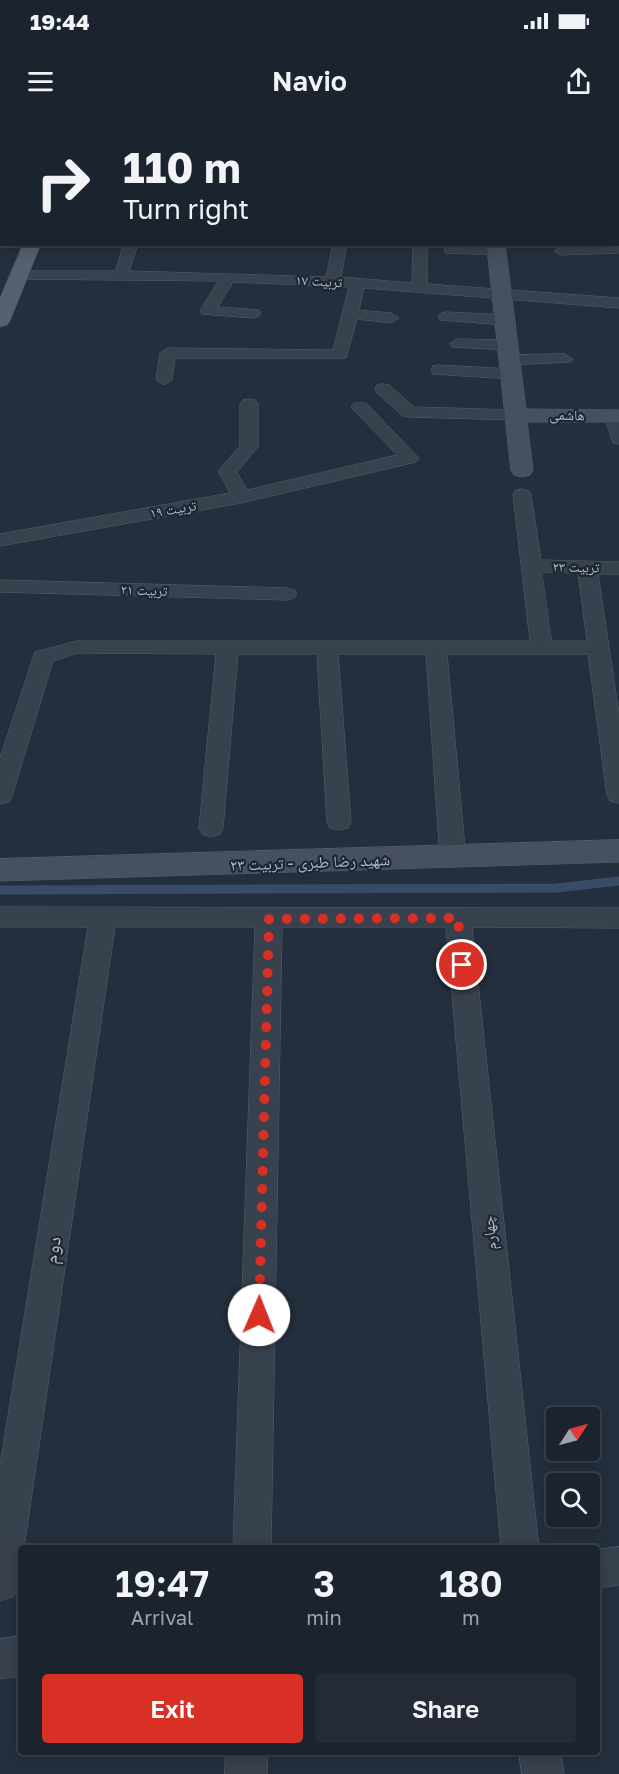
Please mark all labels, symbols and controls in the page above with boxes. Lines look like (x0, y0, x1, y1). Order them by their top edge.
text: 19:44 (30, 8, 90, 35)
icon: menu (24, 65, 57, 98)
text: Navio (272, 65, 347, 97)
icon: share (562, 65, 595, 98)
text: 110 m (123, 142, 241, 192)
icon: right (24, 144, 102, 222)
text: Turn right (123, 193, 249, 225)
street label: تربیت ۱۷ (295, 271, 343, 291)
street label: هاشمی (549, 406, 585, 424)
street label: تربیت ۱۹ (148, 496, 198, 522)
street label: تربیت ۲۳ (552, 558, 600, 576)
street label: تربیت ۲۱ (120, 580, 168, 600)
street label: شهید رضا طبری - تربیت ۲۳ (230, 849, 390, 876)
pin (436, 939, 487, 990)
icon: arrive (445, 948, 478, 981)
street label: چهارم (477, 1215, 502, 1251)
street label: دوم (37, 1234, 68, 1266)
position arrow (227, 1283, 291, 1347)
north arrow (546, 1407, 600, 1461)
map controls (546, 1407, 600, 1527)
button: search (546, 1473, 600, 1527)
text: 19:47 (115, 1562, 209, 1605)
text: 3 (313, 1562, 335, 1605)
text: 180 (439, 1562, 503, 1605)
text: Arrival (131, 1605, 194, 1629)
text: min (306, 1605, 342, 1629)
text: m (462, 1605, 480, 1629)
button: Exit (42, 1674, 303, 1743)
button: Share (315, 1674, 576, 1743)

